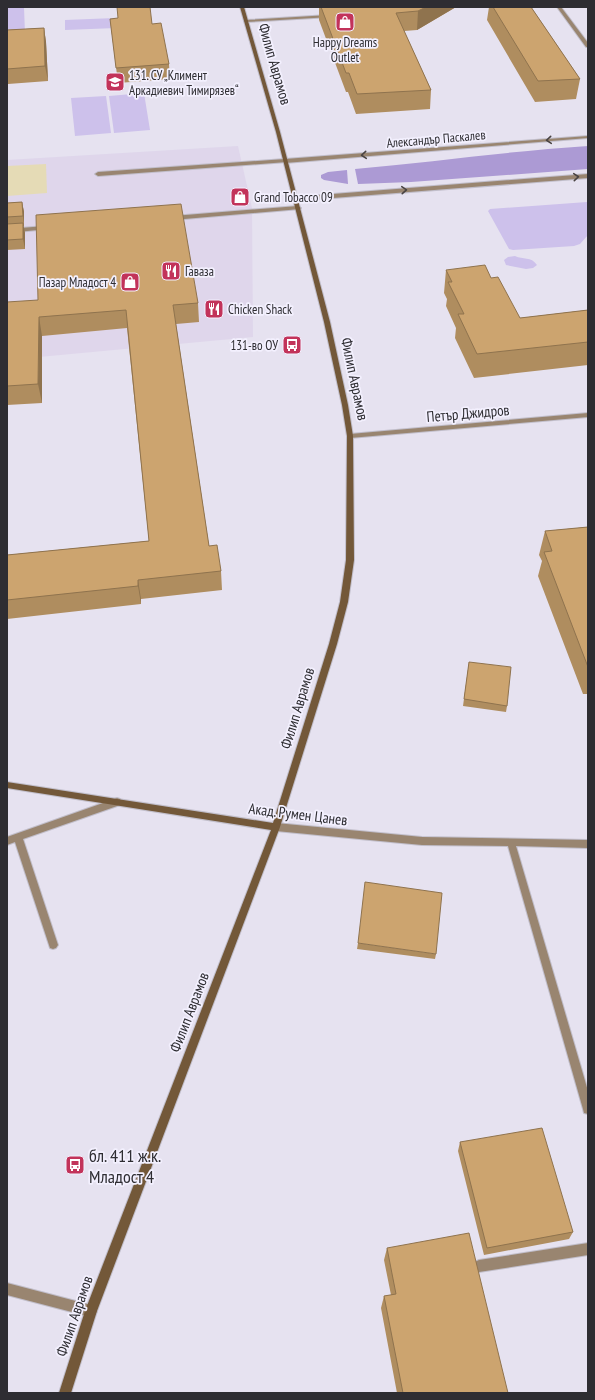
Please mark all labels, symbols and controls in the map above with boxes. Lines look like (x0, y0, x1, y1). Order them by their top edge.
shop icon: Happy Dreams Outlet (334, 11, 356, 33)
street label: Филип Аврамов (254, 21, 296, 107)
place label: Happy Dreams Outlet (313, 34, 377, 66)
place label: 131. СУ „Климент Аркадиевич Тимирязев“ (129, 67, 239, 99)
school or university icon: 131. СУ „Климент Аркадиевич Тимирязев“ (104, 71, 126, 93)
street label: Александър Паскалев (386, 126, 486, 152)
one-way arrow (546, 136, 552, 145)
one-way arrow (361, 151, 367, 160)
one-way arrow (573, 172, 579, 181)
shop icon: Grand Tobacco 09 (229, 186, 251, 208)
one-way arrow (401, 186, 407, 195)
place label: Grand Tobacco 09 (254, 189, 333, 206)
restaurant icon: Гаваза (160, 260, 182, 282)
place label: Гаваза (185, 263, 214, 280)
shop icon: Пазар Младост 4 (119, 271, 141, 293)
place label: Пазар Младост 4 (39, 274, 116, 291)
restaurant icon: Chicken Shack (203, 298, 225, 320)
place label: Chicken Shack (228, 301, 292, 318)
bus stop icon: 131-во ОУ (281, 334, 303, 356)
street label: Филип Аврамов (337, 336, 373, 422)
place label: 131-во ОУ (230, 337, 278, 354)
street label: Петър Джидров (426, 400, 510, 426)
street label: Филип Аврамов (276, 665, 318, 751)
street label: Акад. Румен Цанев (247, 799, 349, 829)
street label: Филип Аврамов (165, 969, 213, 1055)
place label: бл. 411 ж.к. Младост 4 (89, 1144, 161, 1188)
bus stop icon: бл. 411 ж.к. Младост 4 (64, 1154, 86, 1176)
street label: Филип Аврамов (51, 1273, 97, 1359)

